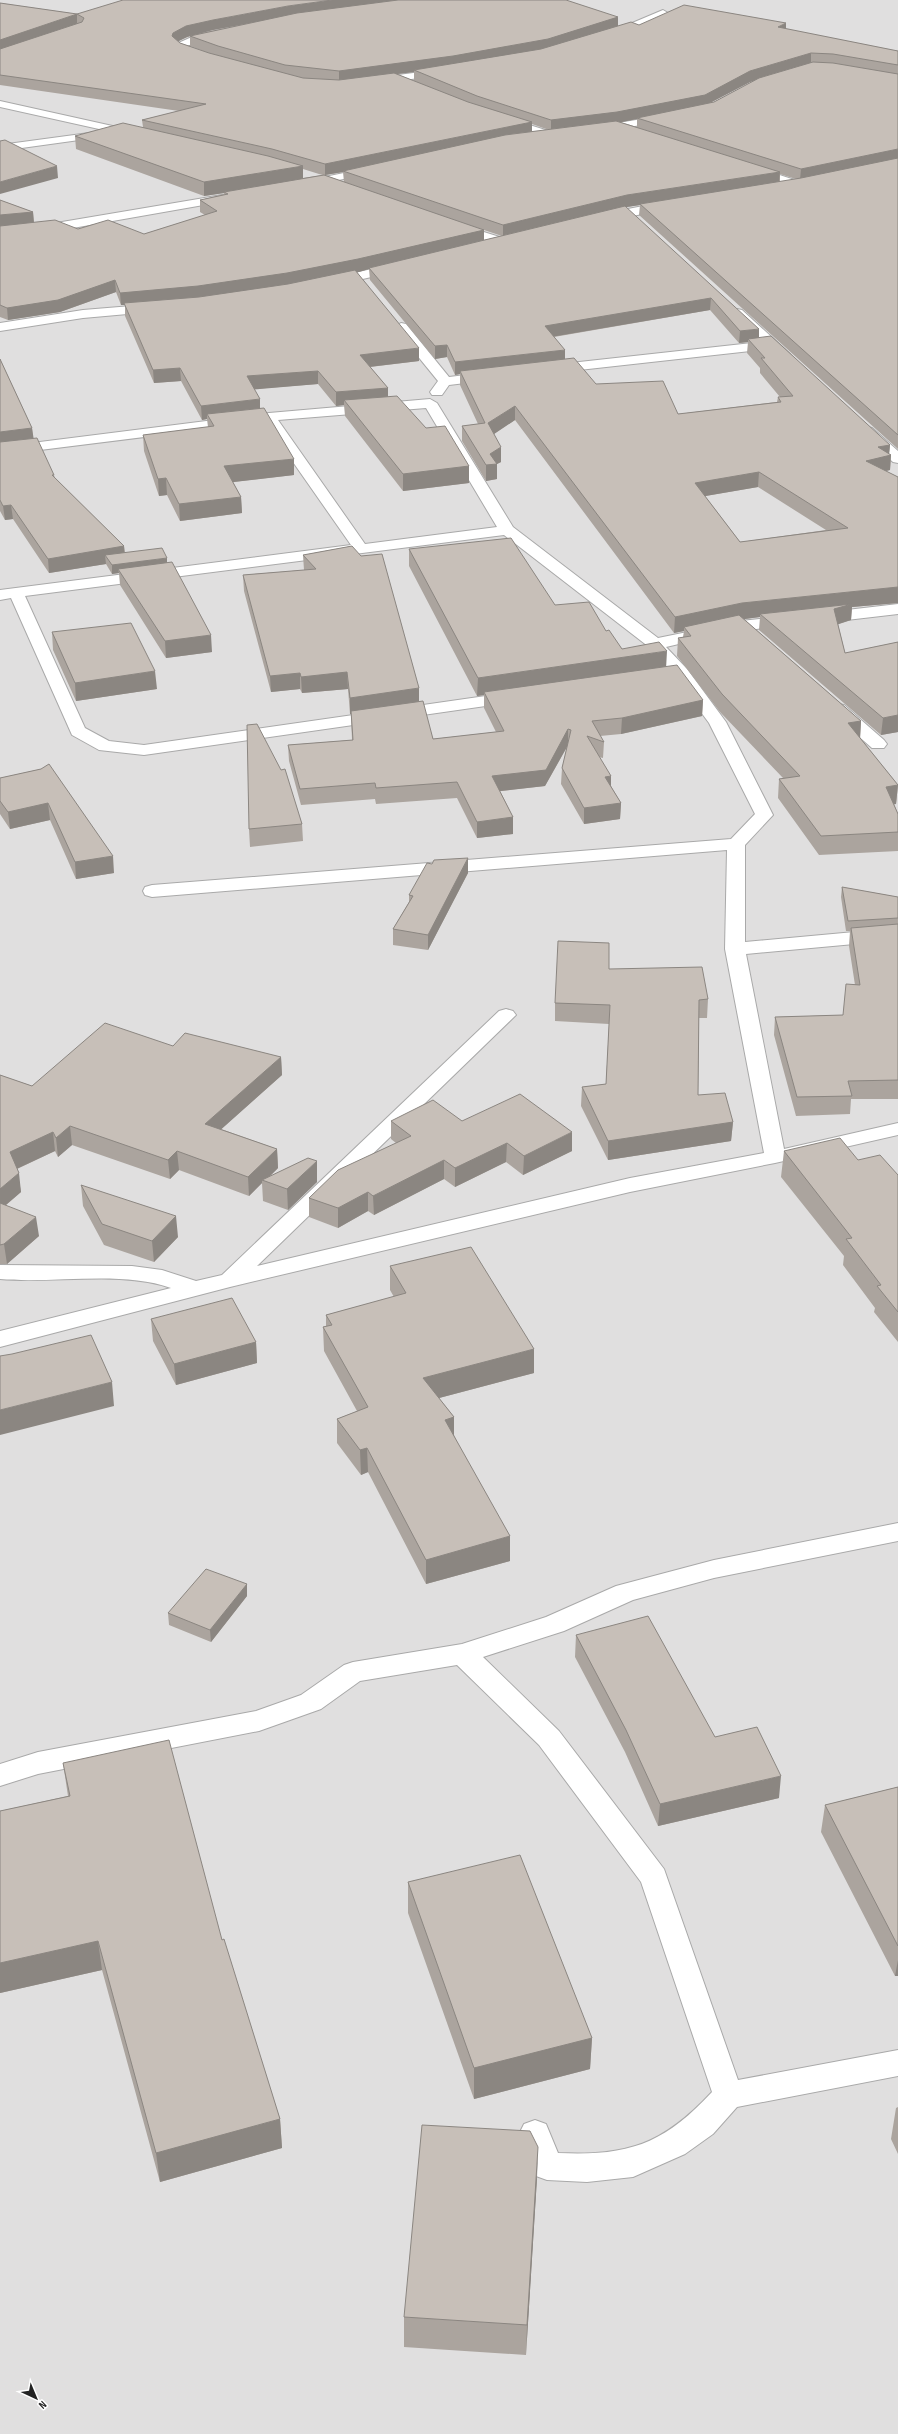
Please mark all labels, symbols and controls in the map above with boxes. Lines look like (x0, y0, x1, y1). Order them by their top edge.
north arrow (16, 2378, 56, 2418)
text: N (36, 2398, 49, 2412)

